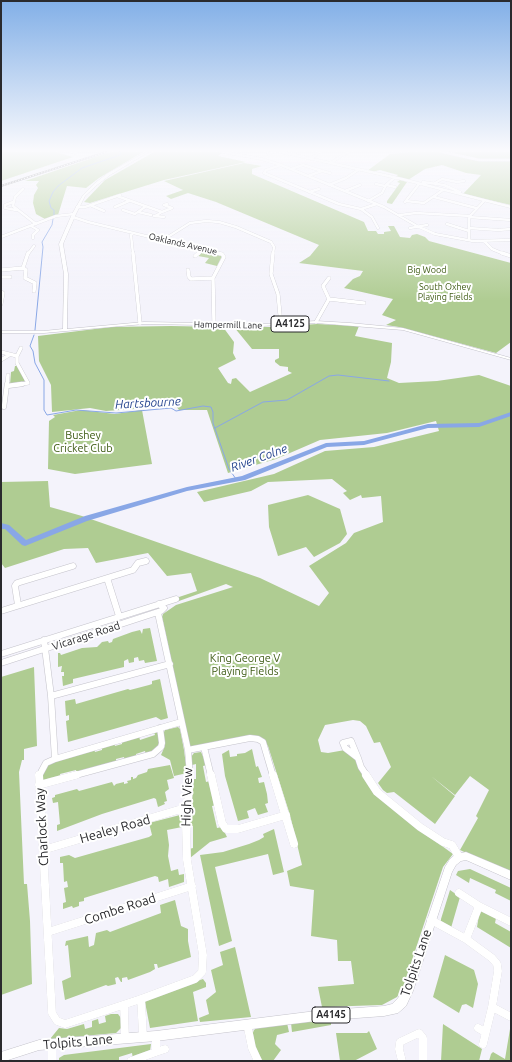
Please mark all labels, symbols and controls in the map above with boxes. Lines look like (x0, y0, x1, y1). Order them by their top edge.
street label: Oaklands Avenue (148, 231, 218, 257)
park label: Big Wood (407, 265, 447, 275)
park label: South Oxhey Playing Fields (418, 282, 472, 303)
road number: A4125 (271, 316, 309, 332)
street label: Hampermill Lane (194, 319, 262, 331)
water label: Hartsbourne (115, 394, 181, 412)
park label: Bushey Cricket Club (53, 428, 113, 454)
water label: River Colne (229, 441, 289, 475)
street label: Vicarage Road (50, 619, 122, 653)
park label: King George V Playing FIelds (210, 651, 280, 677)
street label: High View (178, 767, 196, 827)
street label: Charlock Way (32, 787, 52, 867)
street label: Healey Road (78, 811, 152, 847)
street label: Combe Road (82, 890, 158, 928)
street label: Tolpits Lane (397, 927, 435, 999)
road number: A4145 (312, 1007, 350, 1023)
street label: Tolpits Lane (42, 1031, 114, 1053)

